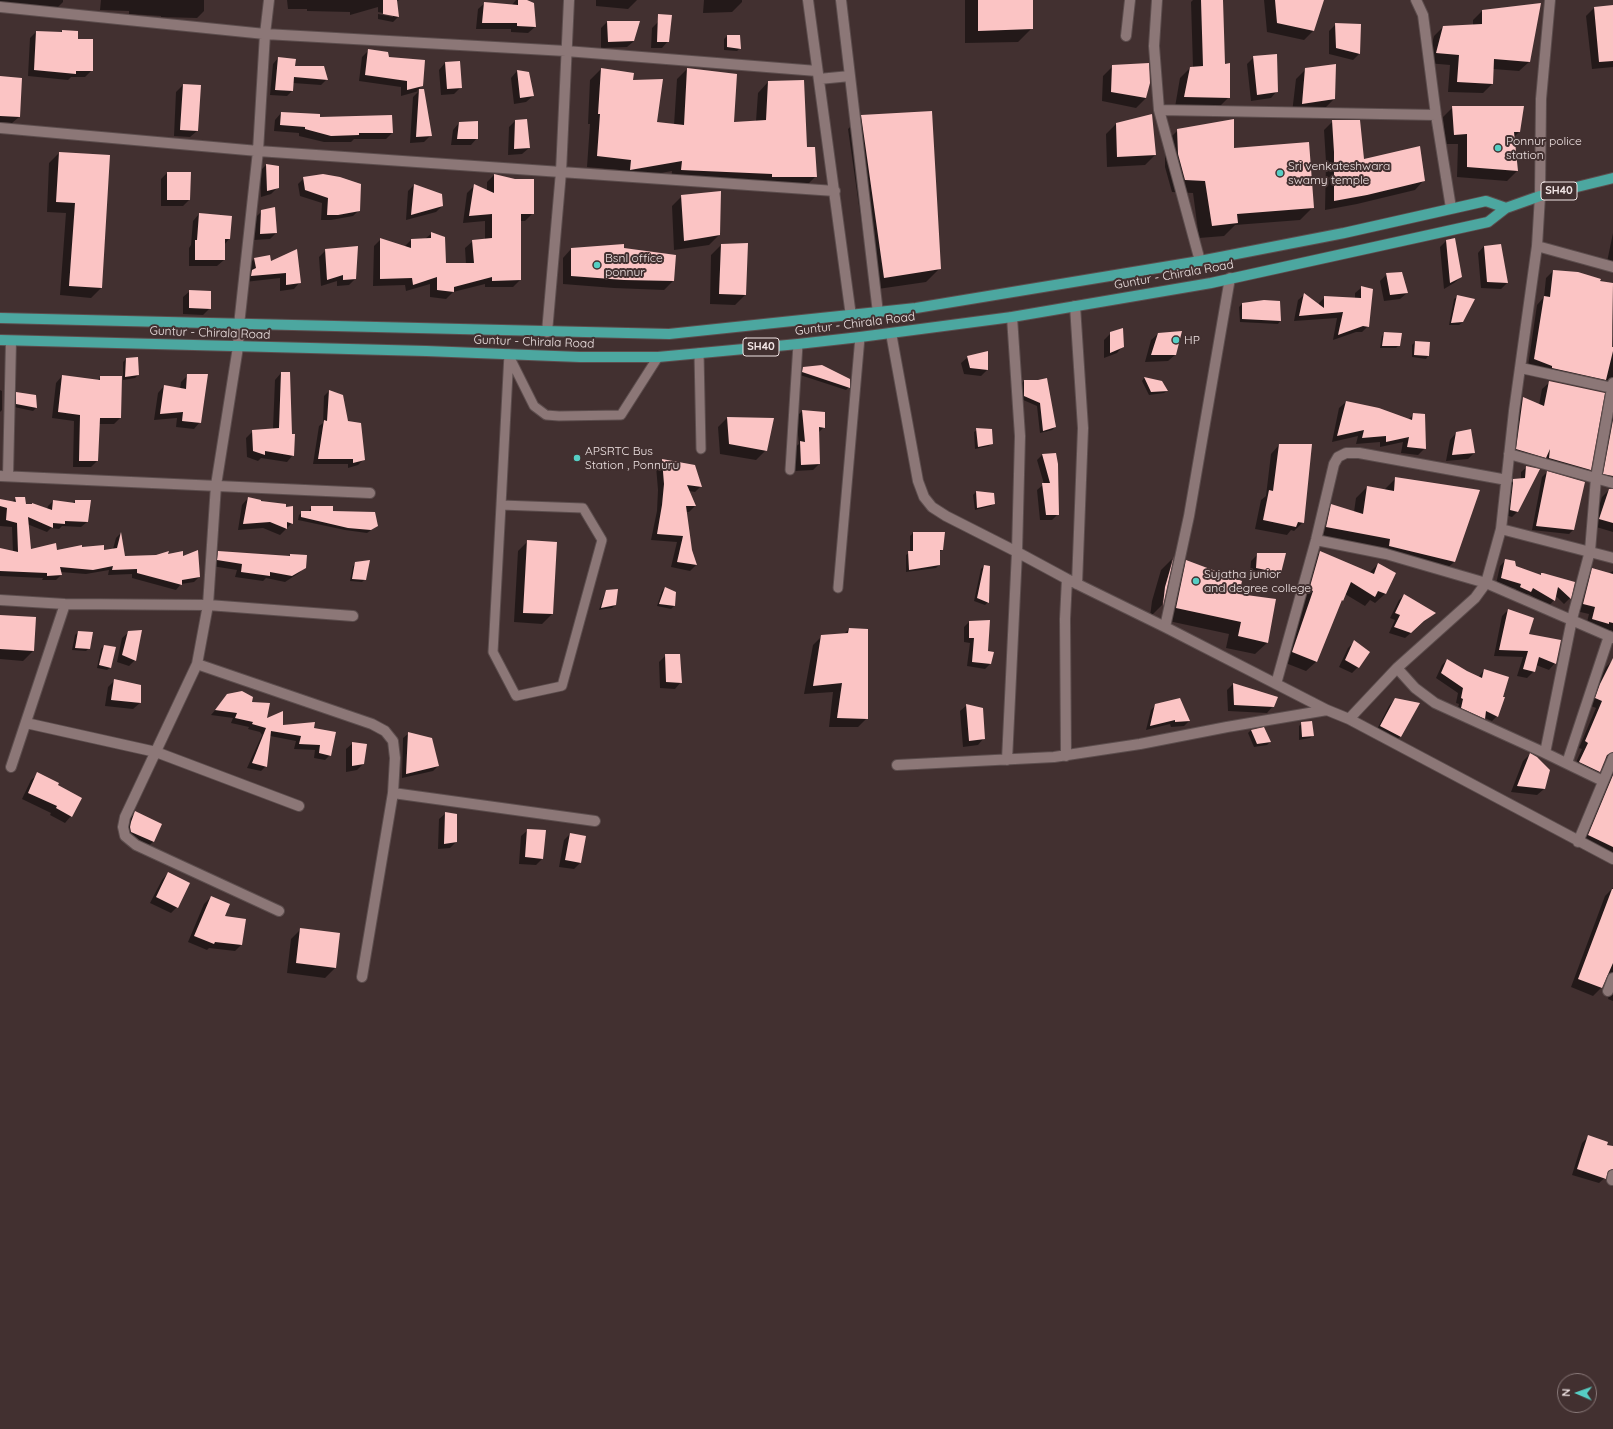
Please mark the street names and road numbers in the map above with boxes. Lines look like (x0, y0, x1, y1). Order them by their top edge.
road number: SH40 (1541, 182, 1577, 200)
street label: Guntur - Chirala Road (1113, 257, 1235, 293)
street label: Guntur - Chirala Road (794, 309, 916, 339)
street label: Guntur - Chirala Road (149, 324, 271, 342)
street label: Guntur - Chirala Road (473, 333, 595, 351)
road number: SH40 (743, 338, 779, 356)

